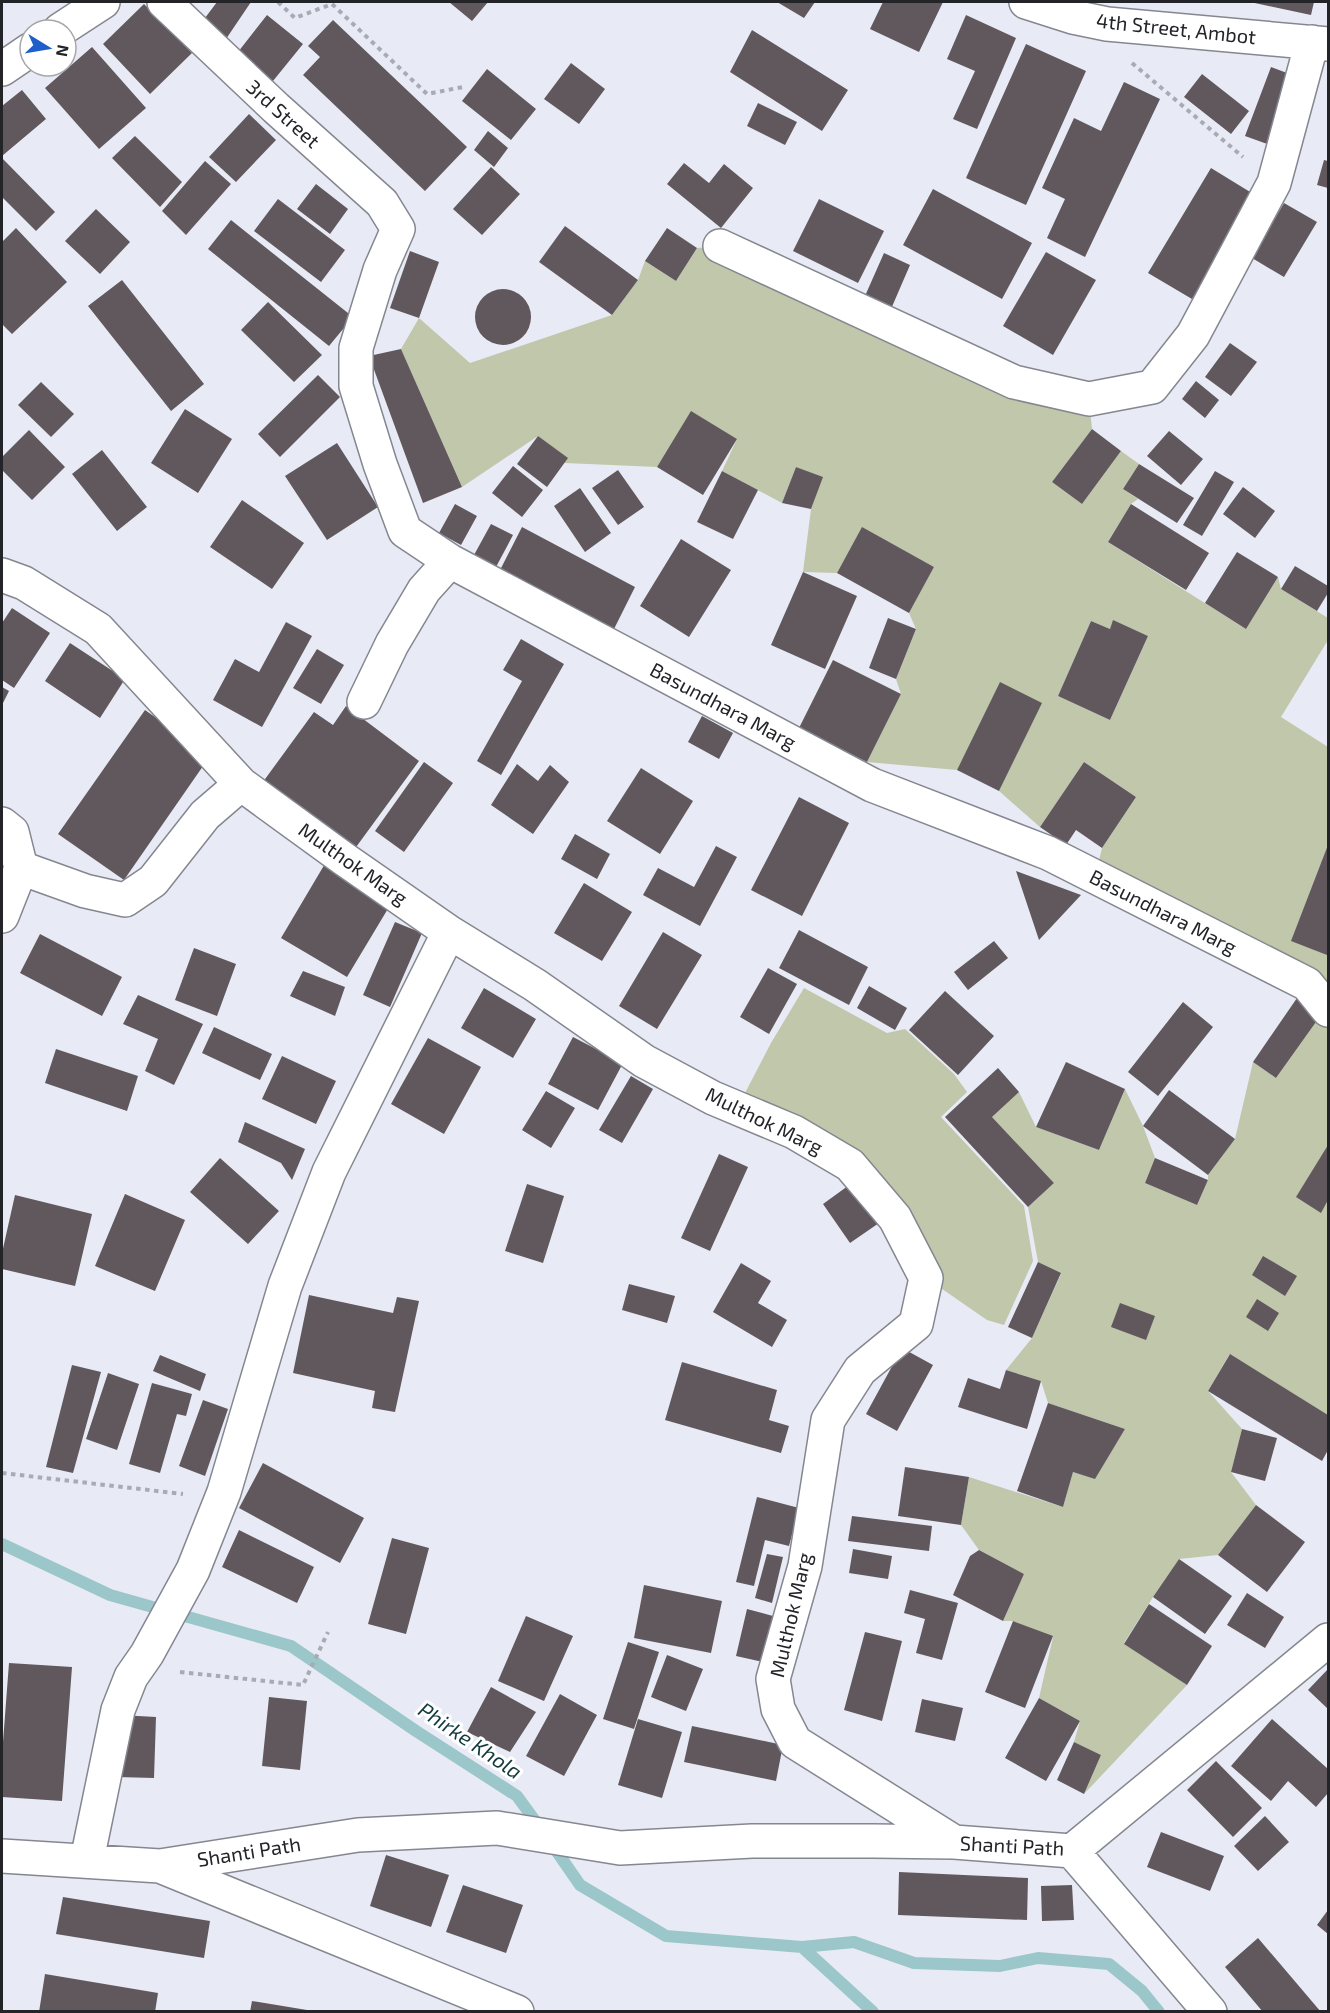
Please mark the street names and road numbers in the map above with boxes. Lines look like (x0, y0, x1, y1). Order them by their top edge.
street label: 4th Street, Ambot (1095, 8, 1258, 48)
street label: 3rd Street (242, 74, 326, 153)
street label: Basundhara Marg (646, 657, 800, 754)
street label: Multhok Marg (295, 817, 413, 910)
street label: Basundhara Marg (1086, 864, 1241, 959)
street label: Multhok Marg (702, 1081, 827, 1159)
street label: Multhok Marg (764, 1550, 816, 1680)
street label: Shanti Path (959, 1830, 1065, 1860)
street label: Shanti Path (195, 1831, 302, 1871)

